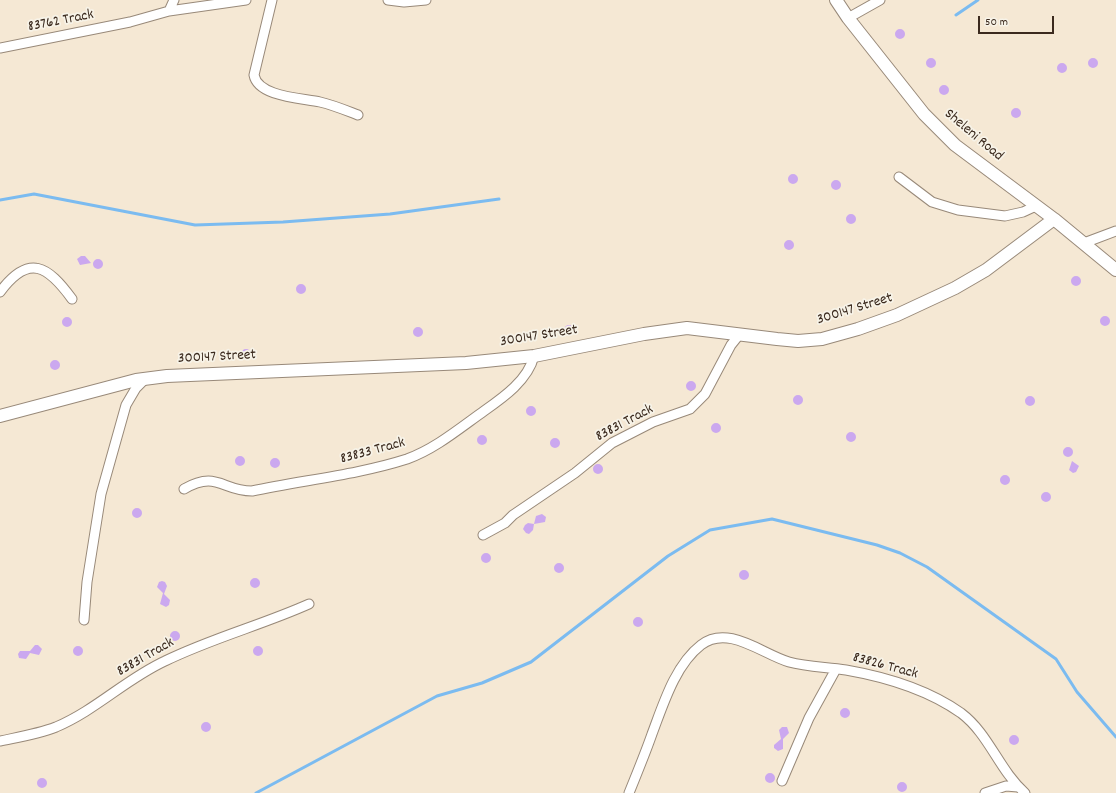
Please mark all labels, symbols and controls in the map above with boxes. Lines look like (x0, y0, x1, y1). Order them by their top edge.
street label: 83762 Track (27, 7, 95, 37)
scale bar (980, 8, 1056, 34)
text: 50 m (985, 14, 1008, 31)
street label: Sheleni Road (940, 106, 1006, 166)
street label: 300147 Street (815, 290, 895, 330)
street label: 300147 Street (499, 322, 579, 352)
street label: 300147 Street (178, 347, 256, 369)
street label: 83831 Track (593, 401, 657, 447)
street label: 83833 Track (339, 435, 407, 469)
street label: 83831 Track (114, 634, 178, 682)
street label: 83826 Track (850, 650, 920, 684)

